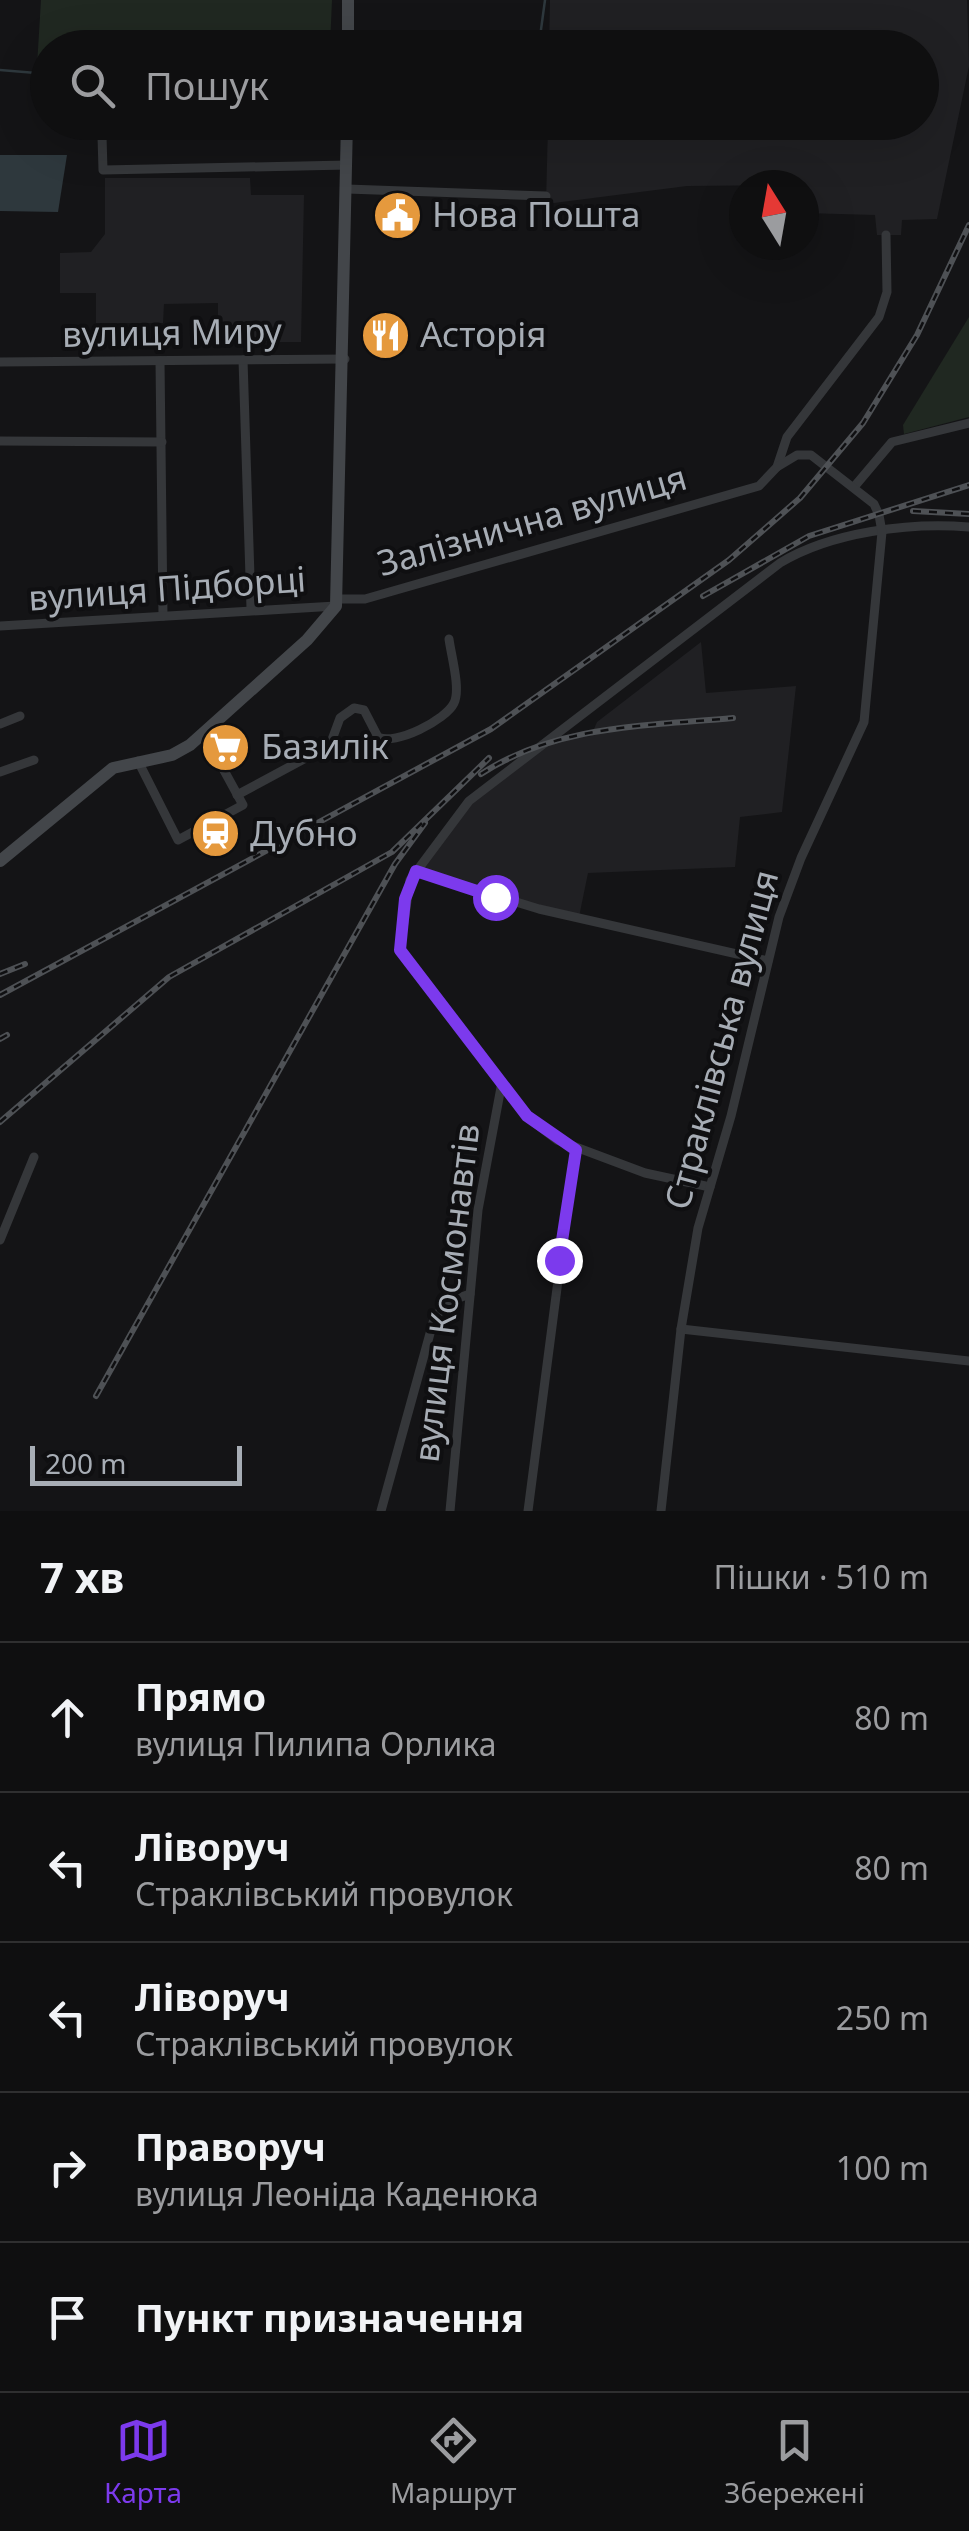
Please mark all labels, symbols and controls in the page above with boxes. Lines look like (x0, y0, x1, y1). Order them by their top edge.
search box (30, 30, 939, 140)
icon: search (65, 58, 120, 113)
text: Пошук (145, 59, 269, 111)
north arrow (729, 170, 819, 260)
public building icon: Нова Пошта (371, 189, 423, 241)
place label: Нова Пошта (432, 190, 641, 237)
street label: вулиця Миру (62, 306, 283, 357)
restaurant icon: Асторія (359, 309, 411, 361)
place label: Асторія (420, 310, 546, 357)
street label: Залізнична вулиця (372, 453, 692, 586)
street label: вулиця Підборці (27, 554, 307, 621)
supermarket icon: Базилік (200, 721, 252, 773)
place label: Базилік (261, 722, 389, 769)
station icon: Дубно (189, 808, 241, 860)
place label: Дубно (250, 809, 358, 856)
street label: Страклівська вулиця (653, 865, 788, 1214)
route start (473, 875, 519, 921)
street label: вулиця Космонавтів (401, 1121, 490, 1465)
route end (537, 1238, 583, 1284)
scale bar (30, 1441, 242, 1486)
text: 200 m (45, 1444, 127, 1482)
text: 7 хв (40, 1548, 124, 1605)
text: Пішки · 510 m (713, 1555, 929, 1598)
text: Прямо (135, 1670, 266, 1722)
icon: ahead (40, 1690, 95, 1745)
text: 80 m (854, 1696, 929, 1739)
text: вулиця Пилипа Орлика (135, 1722, 497, 1765)
text: Ліворуч (135, 1820, 290, 1872)
icon: left (40, 1840, 95, 1895)
text: 80 m (854, 1846, 929, 1889)
text: Страклівський провулок (135, 1872, 513, 1915)
text: Ліворуч (135, 1970, 290, 2022)
icon: left (40, 1990, 95, 2045)
text: 250 m (836, 1996, 929, 2039)
text: Страклівський провулок (135, 2022, 513, 2065)
text: Праворуч (135, 2120, 326, 2172)
icon: right (40, 2140, 95, 2195)
text: 100 m (836, 2146, 929, 2189)
text: вулиця Леоніда Каденюка (135, 2172, 539, 2215)
icon: arrive (40, 2290, 95, 2345)
text: Пункт призначення (135, 2291, 524, 2343)
tab: Карта (104, 2413, 182, 2511)
tab: Маршрут (390, 2413, 516, 2511)
tab: Збережені (724, 2413, 865, 2511)

